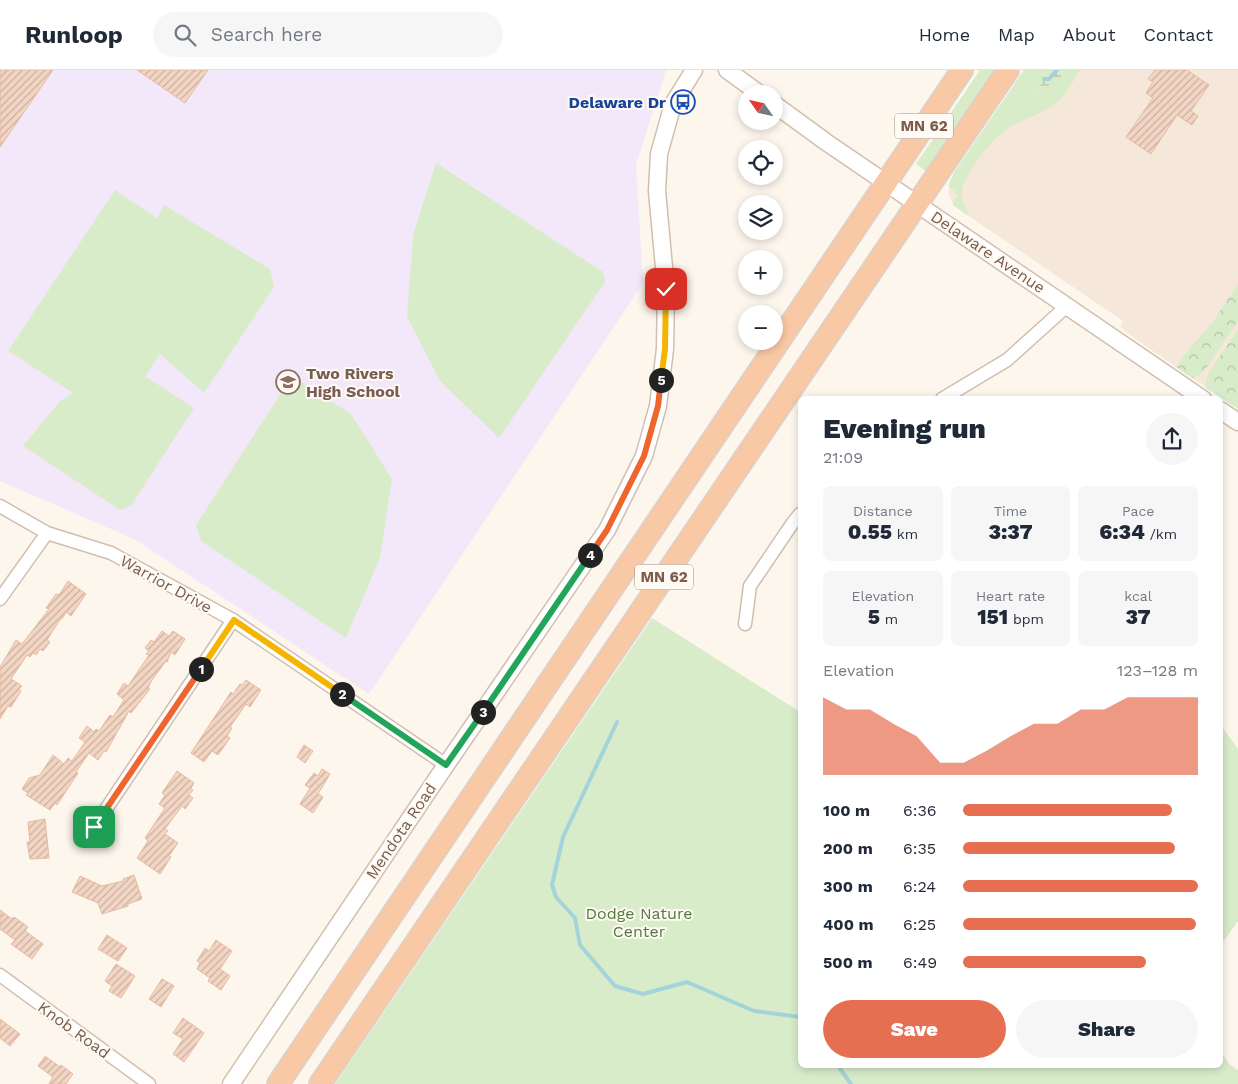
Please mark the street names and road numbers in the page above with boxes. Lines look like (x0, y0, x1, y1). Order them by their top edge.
road number: MN 62 (895, 114, 953, 138)
street label: Delaware Avenue (927, 207, 1049, 297)
street label: Warrior Drive (117, 551, 215, 617)
road number: MN 62 (635, 564, 693, 590)
street label: Mendota Road (362, 779, 440, 883)
street label: Knob Road (34, 997, 114, 1063)

